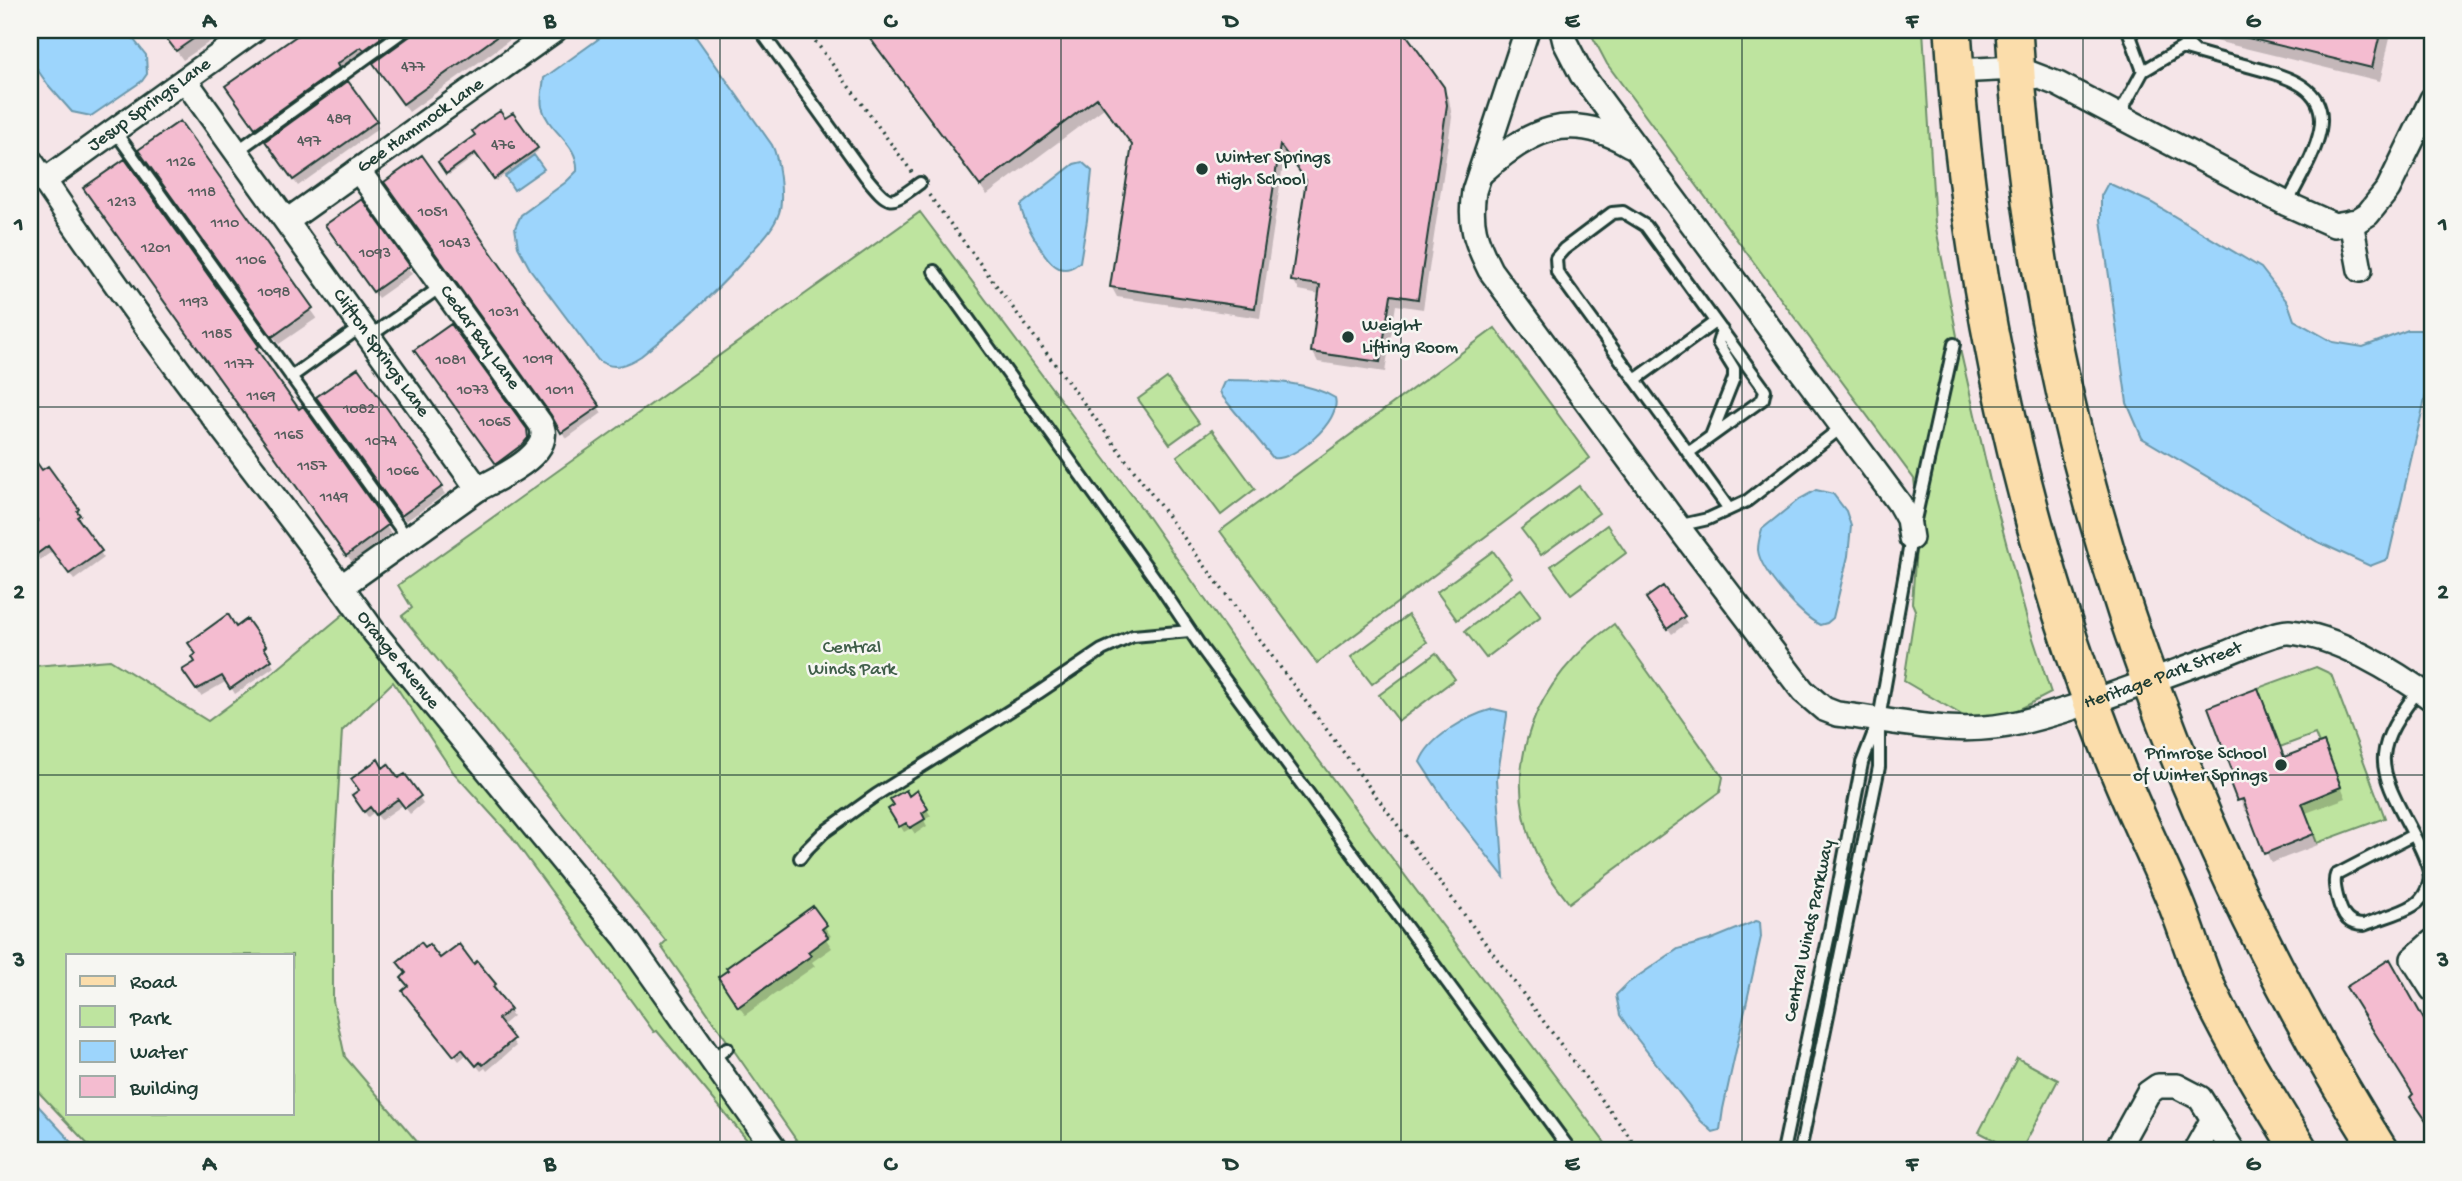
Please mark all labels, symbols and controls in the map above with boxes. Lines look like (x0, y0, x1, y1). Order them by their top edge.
text: A (201, 9, 217, 36)
text: B (543, 9, 557, 36)
text: C (884, 9, 899, 36)
text: D (1222, 9, 1240, 36)
text: E (1565, 9, 1581, 36)
text: F (1905, 9, 1920, 36)
text: G (2246, 9, 2262, 36)
street label: Jesup Springs Lane (83, 53, 216, 157)
house number: 477 (401, 59, 426, 78)
street label: Gee Hammock Lane (353, 73, 489, 179)
house number: 489 (327, 111, 351, 130)
house number: 497 (297, 133, 322, 152)
house number: 476 (491, 137, 516, 156)
place label: Winter Springs High School (1216, 147, 1331, 192)
house number: 1126 (166, 154, 196, 173)
marker: Winter Springs High School (1194, 161, 1210, 177)
house number: 1118 (187, 184, 216, 203)
house number: 1213 (106, 194, 137, 213)
house number: 1051 (417, 204, 448, 223)
text: 1 (13, 212, 24, 239)
text: 1 (2437, 212, 2448, 239)
house number: 1110 (210, 215, 239, 234)
house number: 1043 (438, 235, 471, 254)
house number: 1201 (140, 240, 171, 259)
house number: 1093 (358, 245, 391, 264)
house number: 1106 (235, 252, 267, 271)
street label: Cedar Bay Lane (433, 281, 525, 395)
house number: 1098 (257, 284, 290, 303)
street label: Clifton Springs Lane (327, 285, 435, 422)
house number: 1193 (178, 294, 209, 313)
house number: 1031 (488, 304, 519, 323)
place label: Weight Lifting Room (1362, 315, 1459, 360)
house number: 1185 (201, 326, 232, 345)
marker: Weight Lifting Room (1340, 329, 1356, 345)
house number: 1019 (522, 351, 553, 370)
house number: 1081 (435, 352, 466, 371)
house number: 1177 (223, 356, 254, 375)
house number: 1073 (456, 382, 489, 401)
house number: 1011 (545, 382, 574, 401)
house number: 1169 (245, 388, 276, 407)
house number: 1082 (342, 401, 375, 420)
house number: 1065 (478, 414, 511, 433)
house number: 1165 (273, 427, 304, 446)
house number: 1074 (364, 433, 397, 452)
house number: 1157 (296, 458, 328, 477)
house number: 1066 (386, 463, 420, 482)
house number: 1149 (319, 489, 348, 508)
text: 2 (13, 580, 25, 607)
text: 2 (2437, 580, 2449, 607)
street label: Orange Avenue (351, 606, 445, 714)
street label: Heritage Park Street (2081, 636, 2248, 715)
park label: Central Winds Park (808, 637, 898, 682)
place label: Primrose School of Winter Springs (2133, 743, 2268, 788)
marker: Primrose School of Winter Springs (2273, 757, 2289, 773)
street label: Central Winds Parkway (1779, 837, 1841, 1024)
text: 3 (12, 948, 25, 975)
text: 3 (2436, 948, 2449, 975)
legend (66, 954, 294, 1114)
text: Road (130, 972, 178, 997)
text: Park (129, 1008, 173, 1033)
text: Water (130, 1042, 188, 1067)
text: Building (129, 1078, 199, 1103)
text: A (201, 1152, 217, 1179)
text: B (543, 1152, 557, 1179)
text: C (884, 1152, 899, 1179)
text: D (1222, 1152, 1240, 1179)
text: E (1565, 1152, 1581, 1179)
text: F (1905, 1152, 1920, 1179)
text: G (2246, 1152, 2262, 1179)

